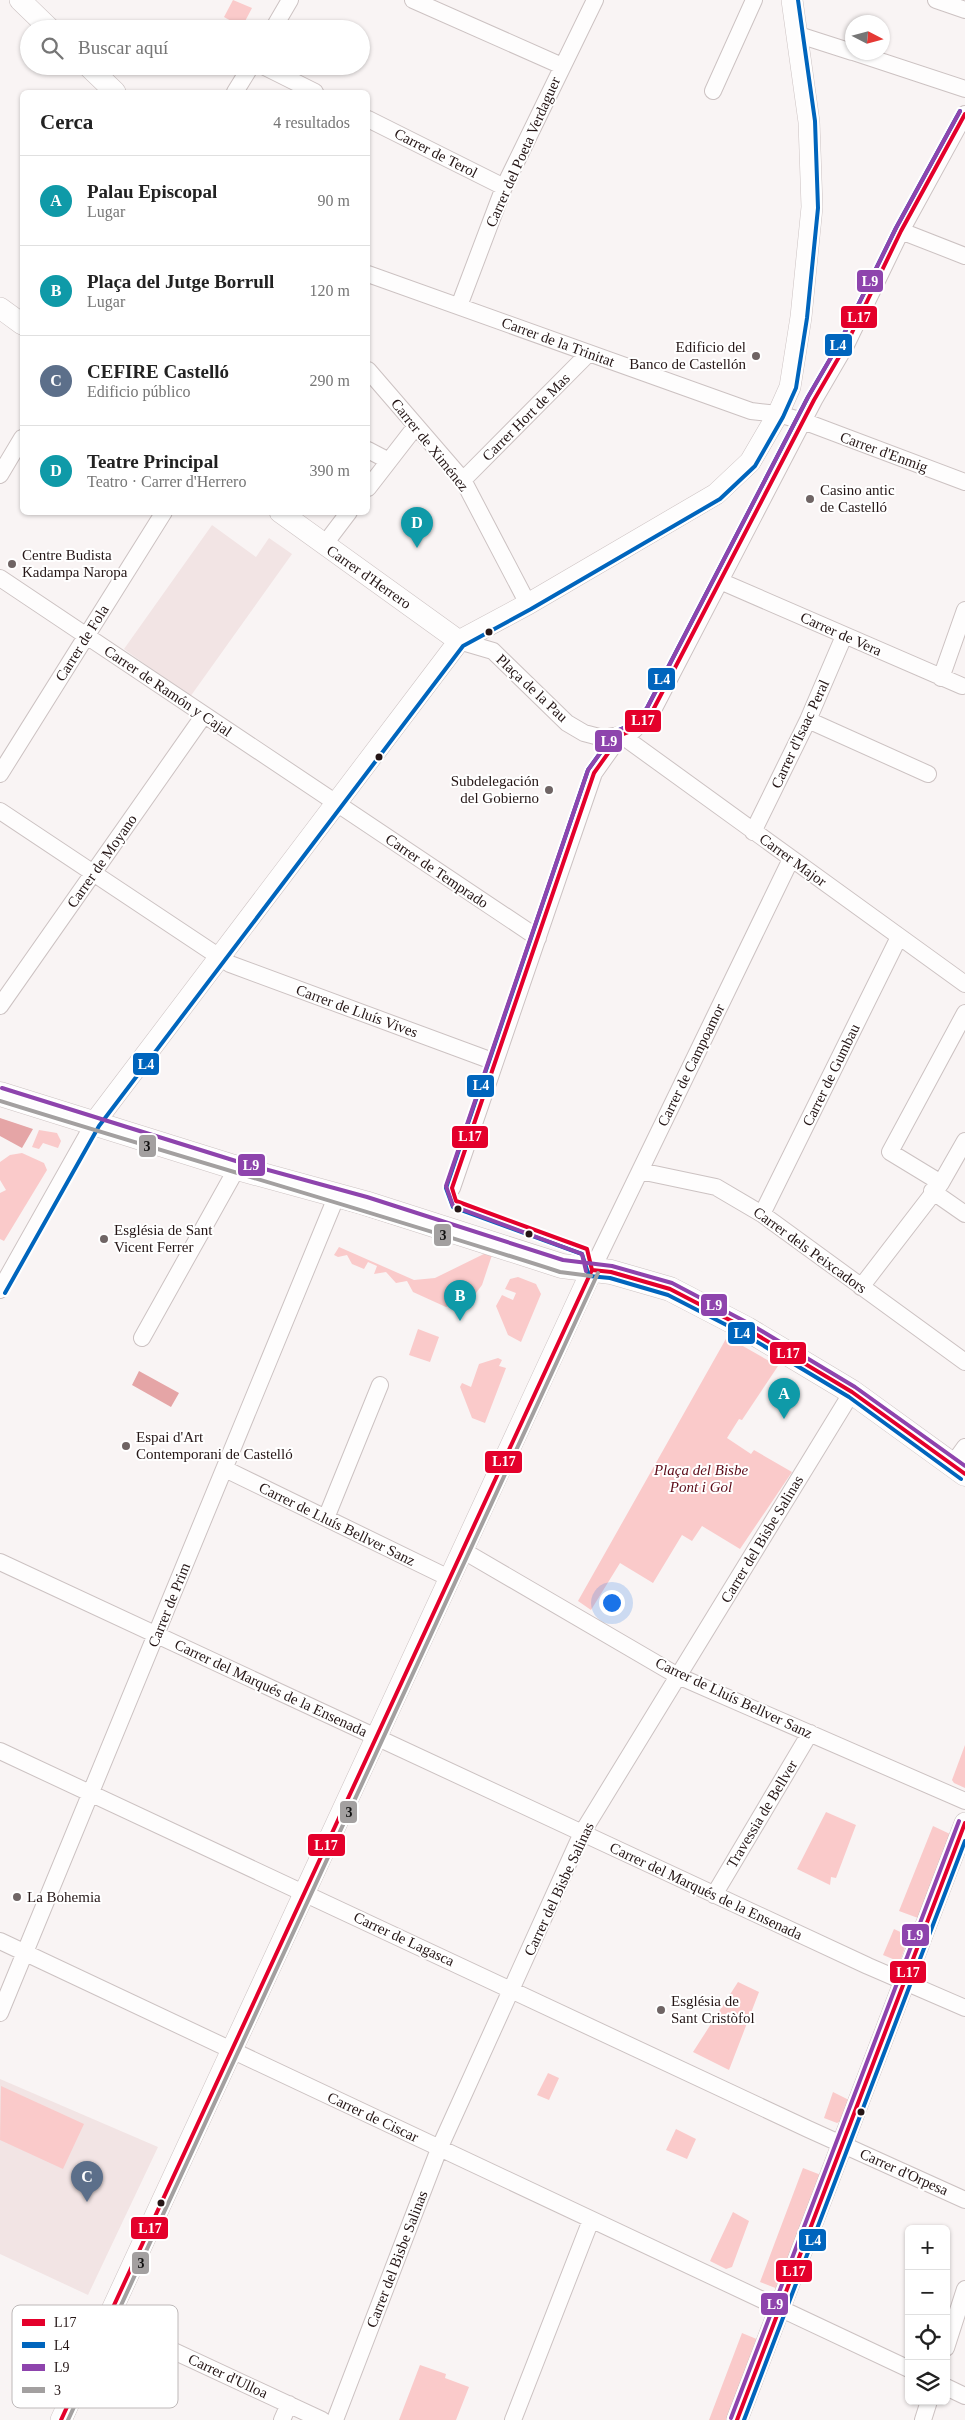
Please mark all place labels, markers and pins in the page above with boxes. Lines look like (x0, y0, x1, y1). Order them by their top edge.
place label: Edificio del Banco de Castellón (629, 339, 746, 372)
marker: Edificio del Banco de Castellón (750, 350, 762, 362)
place label: Casino antic de Castelló (820, 482, 895, 515)
marker: Casino antic de Castelló (804, 493, 816, 505)
pin: D (401, 507, 433, 548)
place label: Centre Budista Kadampa Naropa (22, 547, 128, 580)
marker: Centre Budista Kadampa Naropa (6, 558, 18, 570)
unlabelled marker (484, 627, 494, 637)
unlabelled marker (374, 752, 384, 762)
place label: Subdelegación del Gobierno (451, 773, 539, 806)
marker: Subdelegación del Gobierno (543, 784, 555, 796)
unlabelled marker (453, 1204, 463, 1214)
place label: Església de Sant Vicent Ferrer (114, 1222, 213, 1255)
unlabelled marker (524, 1229, 534, 1239)
marker: Església de Sant Vicent Ferrer (98, 1233, 110, 1245)
pin: B (444, 1280, 476, 1321)
pin: A (768, 1378, 800, 1419)
place label: Espai d'Art Contemporani de Castelló (136, 1429, 293, 1462)
marker: Espai d'Art Contemporani de Castelló (120, 1440, 132, 1452)
place label: La Bohemia (27, 1889, 101, 1905)
marker: La Bohemia (11, 1891, 23, 1903)
place label: Església de Sant Cristòfol (671, 1993, 755, 2026)
marker: Església de Sant Cristòfol (655, 2004, 667, 2016)
unlabelled marker (856, 2107, 866, 2117)
pin: C (71, 2161, 103, 2202)
unlabelled marker (156, 2198, 166, 2208)

